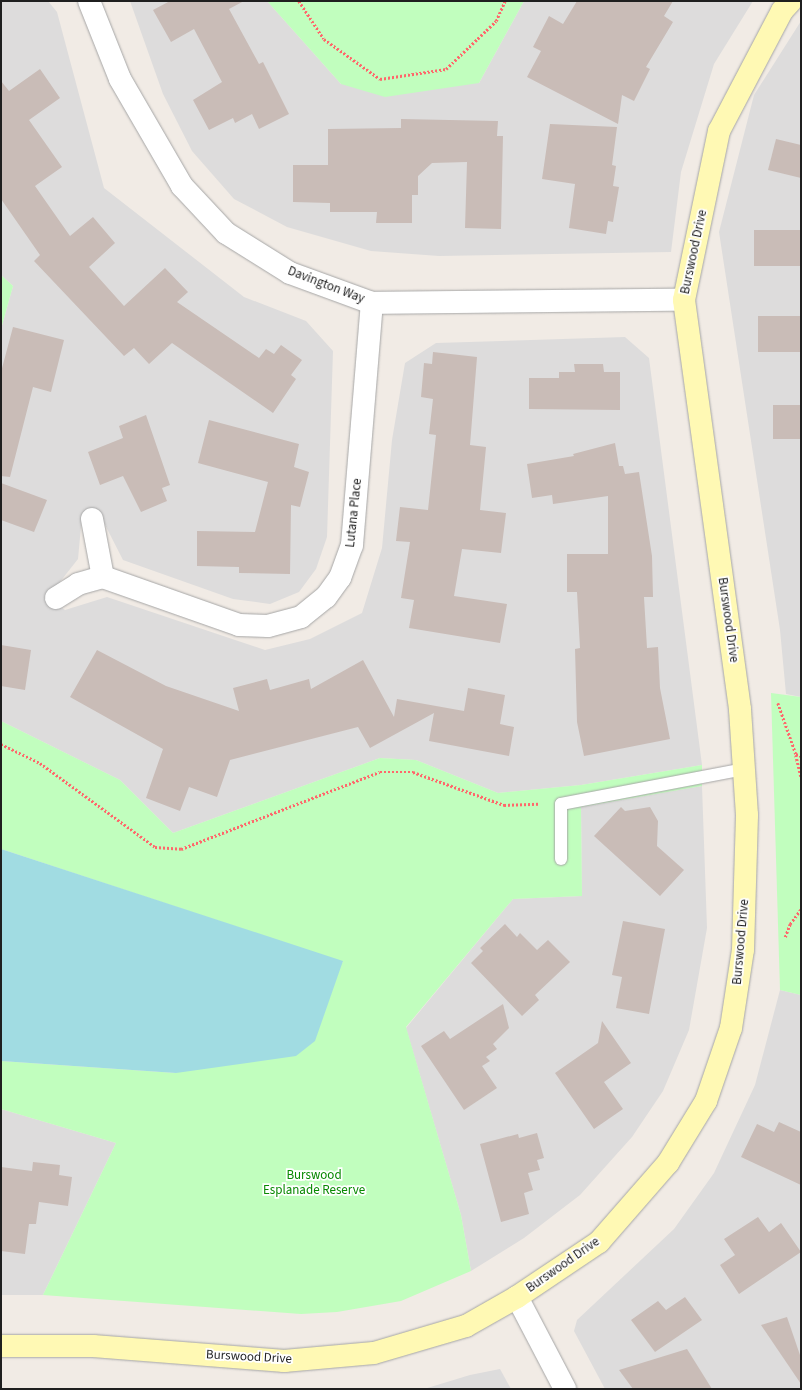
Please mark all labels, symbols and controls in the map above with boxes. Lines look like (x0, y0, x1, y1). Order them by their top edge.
street label: Burswood Drive (677, 208, 711, 296)
street label: Davington Way (285, 263, 367, 307)
street label: Lutana Place (343, 478, 365, 548)
street label: Burswood Drive (714, 576, 742, 664)
street label: Burswood Drive (729, 898, 753, 986)
park label: Burswood Esplanade Reserve (263, 1168, 365, 1199)
street label: Burswood Drive (523, 1234, 603, 1296)
street label: Burswood Drive (206, 1347, 292, 1367)

